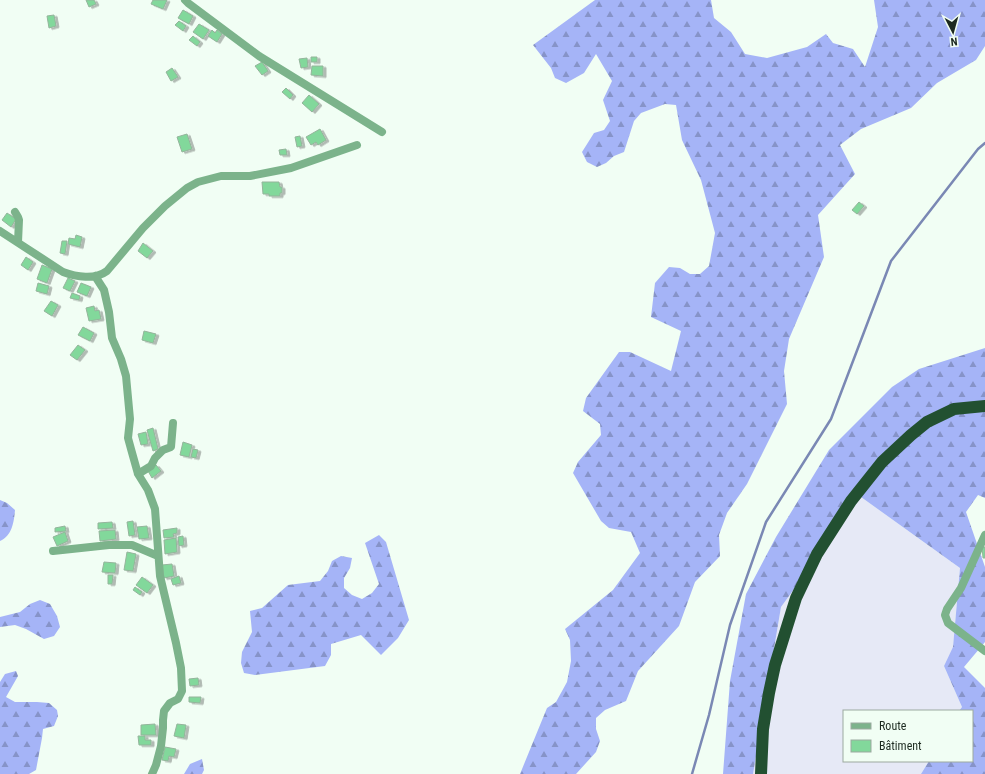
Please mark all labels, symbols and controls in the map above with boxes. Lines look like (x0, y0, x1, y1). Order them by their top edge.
north arrow (933, 12, 973, 52)
text: N (950, 35, 958, 48)
legend (843, 710, 973, 762)
text: Route (879, 719, 907, 733)
text: Bâtiment (879, 739, 922, 753)

